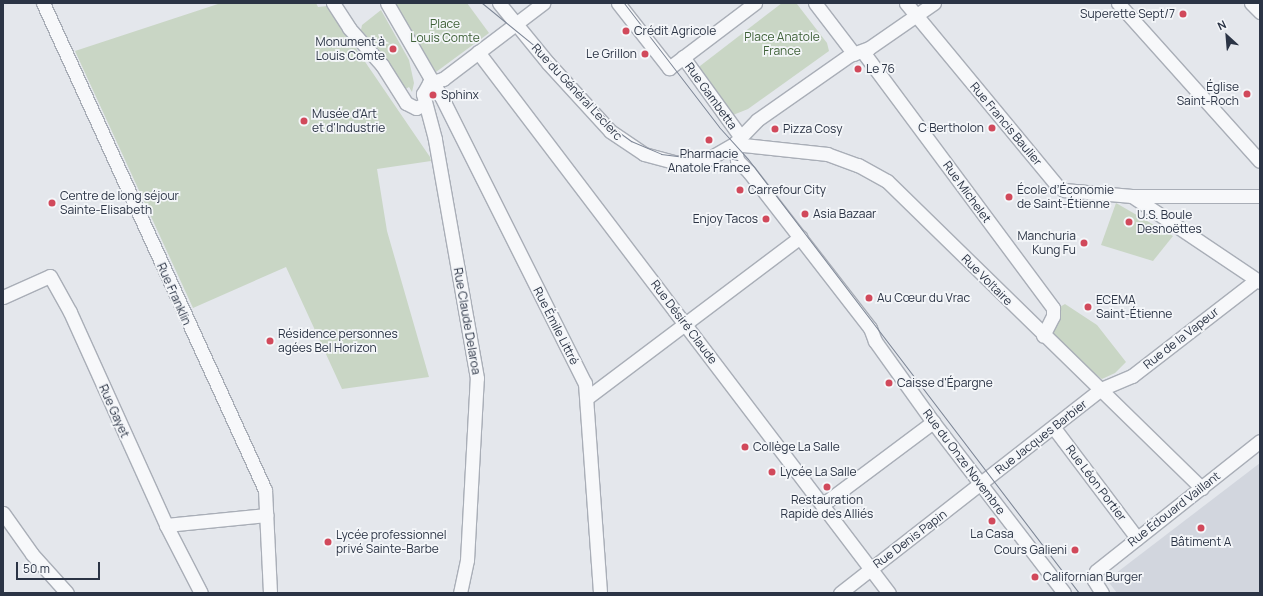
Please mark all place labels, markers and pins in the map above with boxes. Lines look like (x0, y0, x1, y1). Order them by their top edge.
place label: Superette Sept/7 (1080, 7, 1175, 21)
marker: Superette Sept/7 (1178, 9, 1188, 19)
place label: Crédit Agricole (634, 24, 716, 38)
marker: Crédit Agricole (621, 26, 631, 36)
place label: Monument à Louis Comte (316, 35, 385, 63)
marker: Monument à Louis Comte (388, 44, 398, 54)
place label: Le Grillon (586, 47, 637, 61)
marker: Le Grillon (640, 49, 650, 59)
place label: Le 76 (866, 62, 895, 76)
marker: Le 76 (853, 64, 863, 74)
place label: Église Saint-Roch (1177, 80, 1239, 108)
place label: Sphinx (441, 88, 479, 102)
marker: Église Saint-Roch (1242, 89, 1252, 99)
marker: Sphinx (428, 90, 438, 100)
place label: Musée d'Art et d'Industrie (312, 107, 385, 135)
marker: Musée d'Art et d'Industrie (299, 116, 309, 126)
place label: C Bertholon (918, 121, 984, 135)
place label: Pizza Cosy (783, 122, 842, 136)
marker: C Bertholon (987, 123, 997, 133)
marker: Pizza Cosy (770, 124, 780, 134)
marker: Pharmacie Anatole France (704, 135, 714, 145)
place label: Pharmacie Anatole France (668, 147, 750, 175)
place label: Carrefour City (748, 183, 826, 197)
place label: École d’Économie de Saint-Étienne (1017, 183, 1114, 211)
marker: Carrefour City (735, 185, 745, 195)
place label: Centre de long séjour Sainte-Elisabeth (60, 189, 179, 217)
marker: École d’Économie de Saint-Étienne (1004, 192, 1014, 202)
marker: Centre de long séjour Sainte-Elisabeth (47, 198, 57, 208)
place label: Asia Bazaar (813, 207, 876, 221)
place label: U.S. Boule Desnoëttes (1137, 208, 1202, 236)
marker: Asia Bazaar (800, 209, 810, 219)
place label: Enjoy Tacos (693, 212, 758, 226)
marker: Enjoy Tacos (761, 214, 771, 224)
marker: U.S. Boule Desnoëttes (1124, 217, 1134, 227)
place label: Manchuria Kung Fu (1017, 229, 1076, 257)
marker: Manchuria Kung Fu (1079, 238, 1089, 248)
place label: Au Cœur du Vrac (877, 291, 970, 305)
marker: Au Cœur du Vrac (864, 293, 874, 303)
place label: ECEMA Saint-Étienne (1096, 293, 1172, 321)
marker: ECEMA Saint-Étienne (1083, 302, 1093, 312)
place label: Résidence personnes agées Bel Horizon (278, 327, 398, 355)
marker: Résidence personnes agées Bel Horizon (265, 336, 275, 346)
place label: Caisse d'Épargne (897, 376, 993, 390)
marker: Caisse d'Épargne (884, 378, 894, 388)
place label: Collège La Salle (753, 440, 840, 454)
marker: Collège La Salle (740, 442, 750, 452)
place label: Lycée La Salle (780, 465, 857, 479)
marker: Lycée La Salle (767, 467, 777, 477)
marker: Restauration Rapide des Alliés (822, 482, 832, 492)
place label: Restauration Rapide des Alliés (781, 493, 873, 521)
marker: La Casa (987, 516, 997, 526)
marker: Bâtiment A (1196, 523, 1206, 533)
place label: La Casa (970, 527, 1014, 541)
place label: Lycée professionnel privé Sainte-Barbe (336, 528, 447, 556)
place label: Bâtiment A (1171, 535, 1231, 549)
marker: Lycée professionnel privé Sainte-Barbe (323, 537, 333, 547)
place label: Cours Galieni (994, 543, 1067, 557)
marker: Cours Galieni (1070, 545, 1080, 555)
place label: Californian Burger (1043, 570, 1142, 584)
marker: Californian Burger (1030, 572, 1040, 582)

